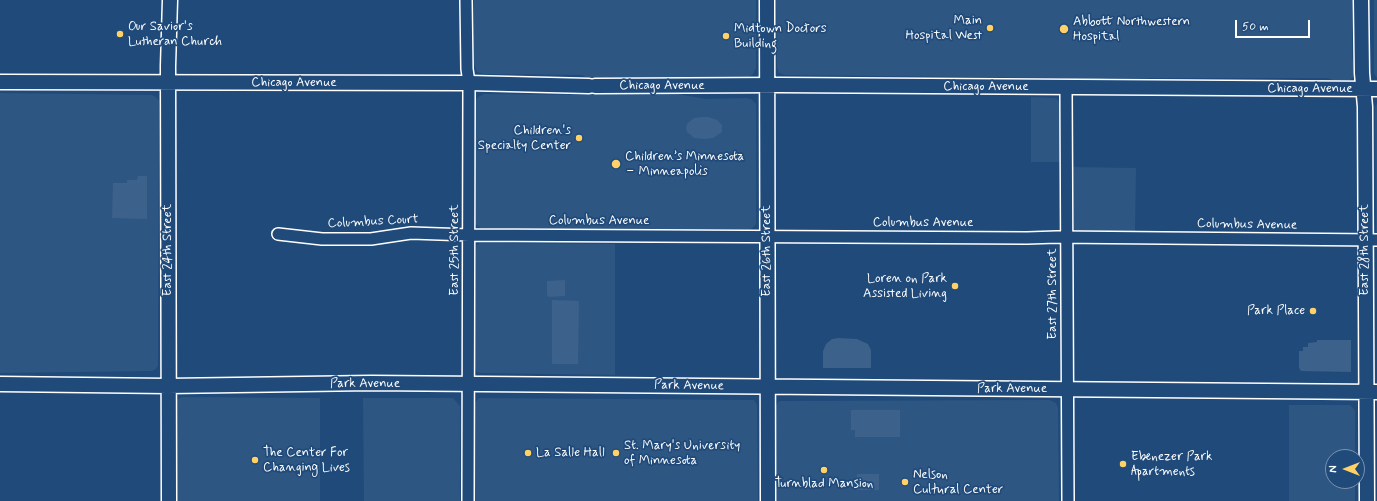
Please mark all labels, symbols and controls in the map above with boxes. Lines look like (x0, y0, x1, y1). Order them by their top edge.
scale bar (1237, 12, 1312, 38)
place label: Main Hospital West (905, 13, 982, 44)
place label: Abbott Northwestern Hospital (1073, 14, 1190, 45)
place label: Our Savior's Lutheran Church (128, 19, 222, 50)
text: 50 m (1242, 19, 1269, 35)
place label: Midtown Doctors Building (734, 21, 827, 52)
marker: Main Hospital West (985, 23, 995, 33)
marker: Abbott Northwestern Hospital (1058, 23, 1070, 35)
marker: Our Savior's Lutheran Church (115, 29, 125, 39)
marker: Midtown Doctors Building (721, 31, 731, 41)
street label: Chicago Avenue (251, 75, 337, 91)
street label: Chicago Avenue (619, 78, 705, 94)
street label: Chicago Avenue (943, 79, 1029, 95)
street label: Chicago Avenue (1267, 81, 1353, 97)
place label: Children's Specialty Center (478, 123, 571, 154)
marker: Children's Specialty Center (574, 133, 584, 143)
place label: Children’s Minnesota – Minneapolis (625, 149, 744, 180)
marker: Children’s Minnesota – Minneapolis (610, 158, 622, 170)
street label: East 24th Street (160, 204, 176, 296)
street label: East 25th Street (447, 204, 463, 296)
street label: East 28th Street (1357, 204, 1373, 296)
street label: East 26th Street (759, 205, 775, 297)
street label: Columbus Court (327, 212, 419, 232)
street label: Columbus Avenue (549, 213, 649, 229)
street label: Columbus Avenue (873, 215, 973, 231)
street label: Columbus Avenue (1197, 216, 1297, 234)
street label: East 27th Street (1045, 248, 1061, 340)
place label: Loren on Park Assisted Living (863, 271, 947, 302)
marker: Loren on Park Assisted Living (950, 281, 960, 291)
place label: Park Place (1247, 303, 1305, 319)
marker: Park Place (1308, 306, 1318, 316)
street label: Park Avenue (330, 376, 400, 392)
street label: Park Avenue (654, 378, 724, 394)
street label: Park Avenue (977, 381, 1047, 397)
place label: St. Mary's University of Minnesota (624, 438, 740, 469)
place label: The Center For Changing Lives (263, 445, 350, 476)
place label: La Salle Hall (536, 445, 605, 461)
marker: La Salle Hall (523, 448, 533, 458)
marker: St. Mary's University of Minnesota (611, 448, 621, 458)
place label: Ebenezer Park Apartments (1131, 449, 1212, 480)
north arrow (1325, 449, 1365, 489)
marker: The Center For Changing Lives (250, 455, 260, 465)
marker: Ebenezer Park Apartments (1118, 459, 1128, 469)
marker: Turnblad Mansion (819, 465, 829, 475)
text: N (1327, 465, 1341, 473)
place label: Nelson Cultural Center (913, 467, 1003, 498)
place label: Turnblad Mansion (775, 476, 873, 492)
marker: Nelson Cultural Center (900, 477, 910, 487)

